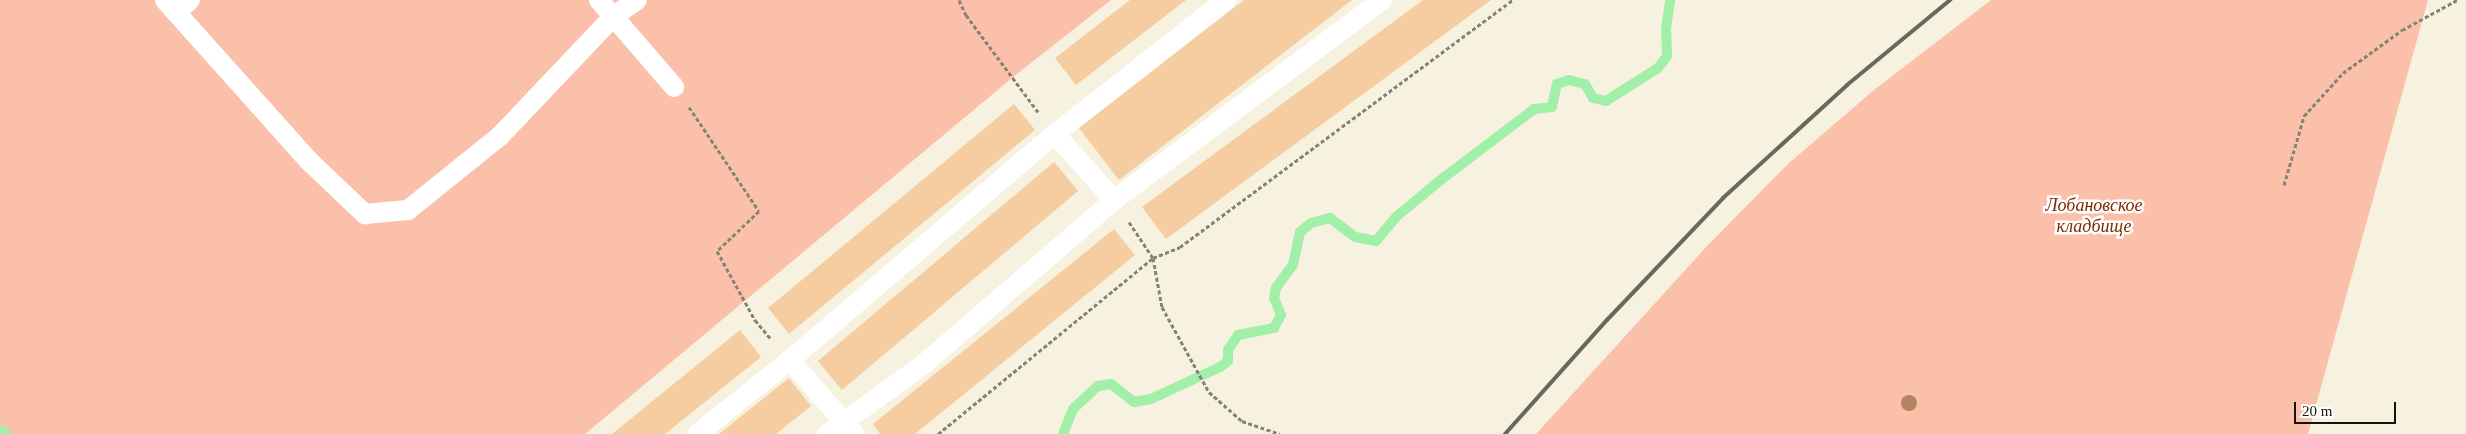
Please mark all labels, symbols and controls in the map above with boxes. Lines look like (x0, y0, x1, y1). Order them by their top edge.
park label: Лобановское кладбище (2045, 195, 2143, 238)
scale bar (2296, 392, 2398, 424)
text: 20 m (2302, 403, 2332, 419)

